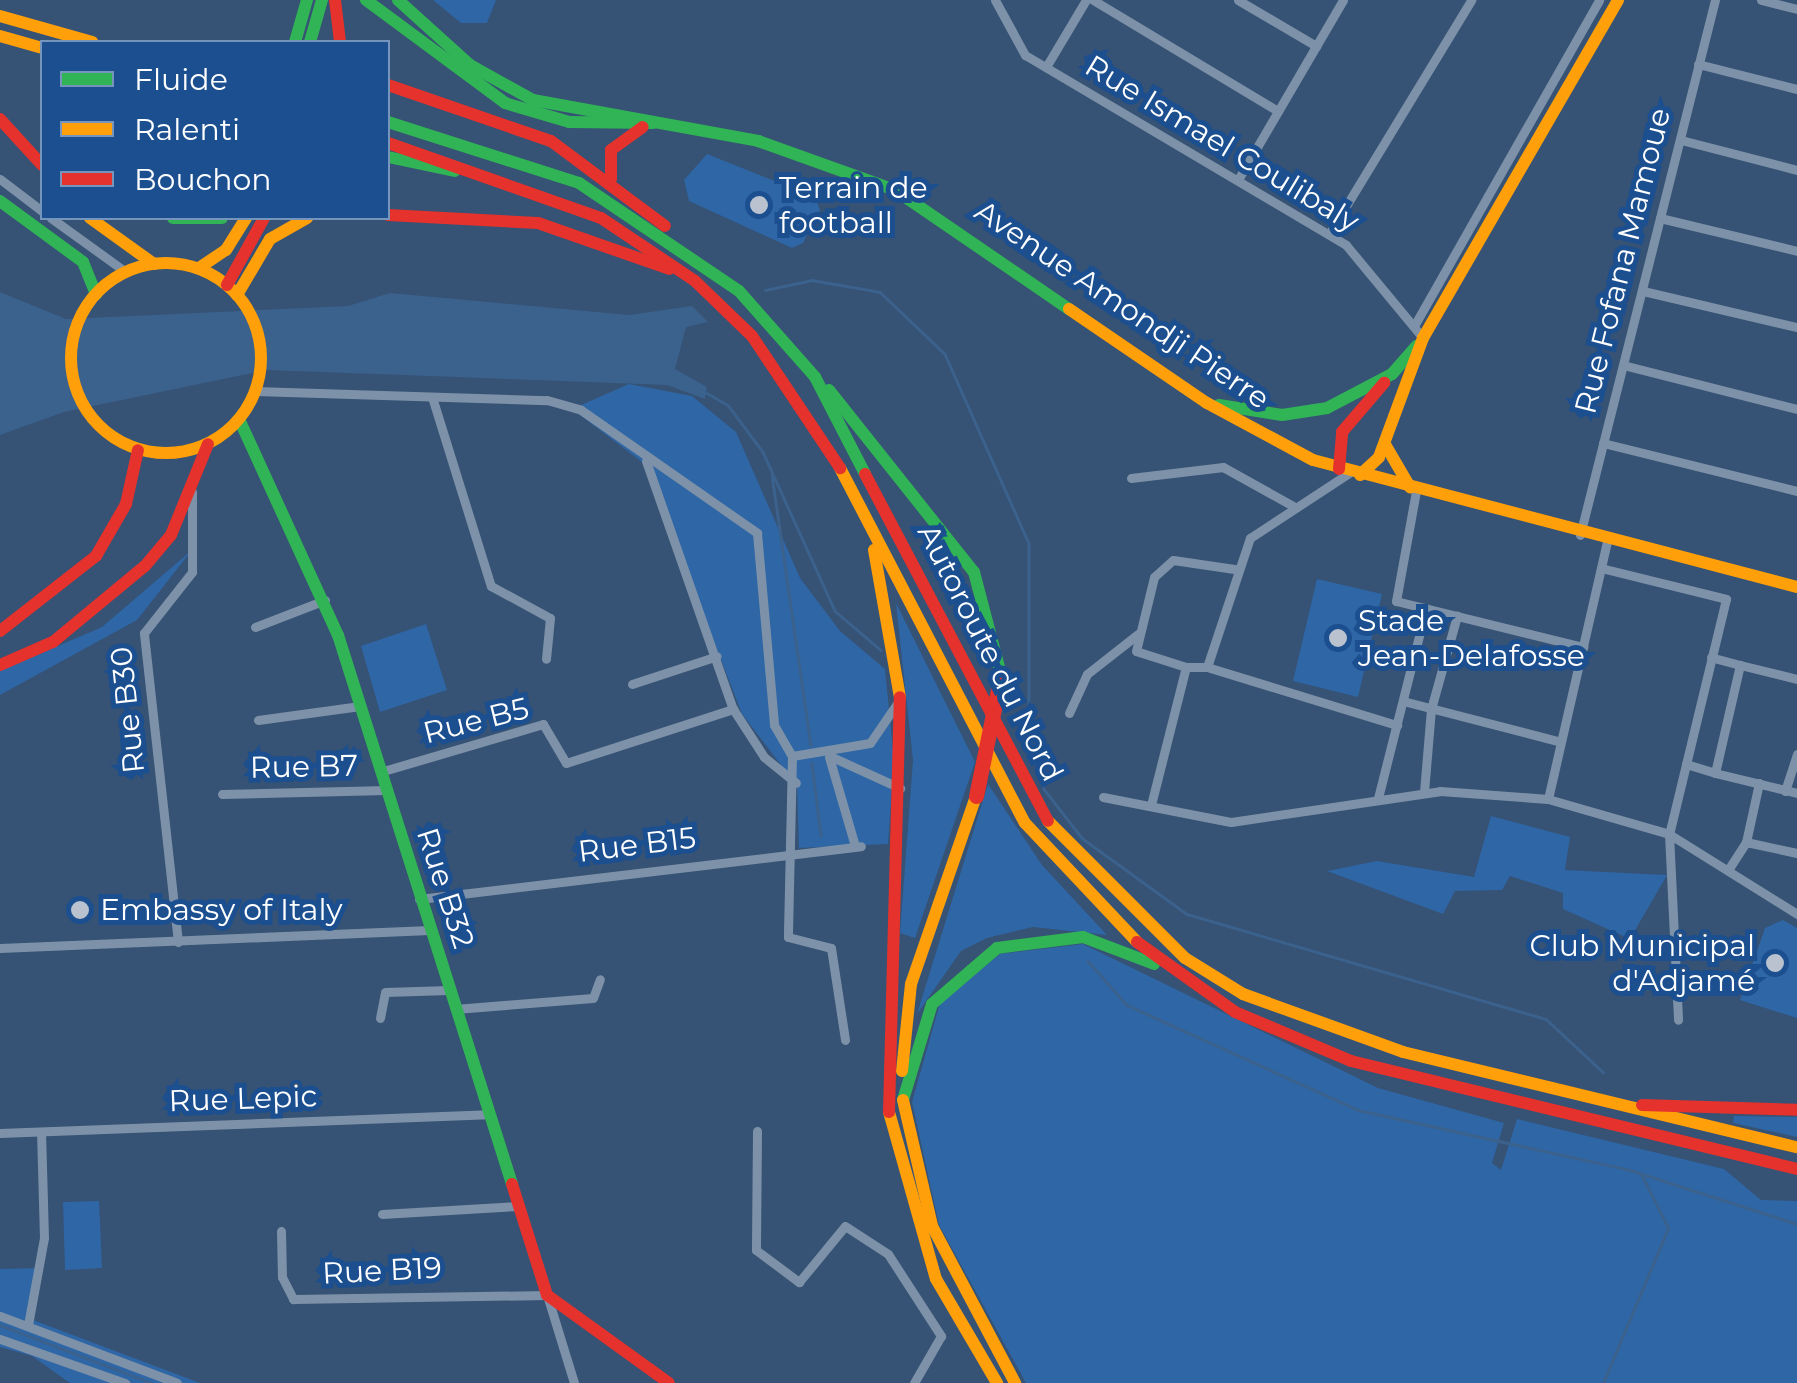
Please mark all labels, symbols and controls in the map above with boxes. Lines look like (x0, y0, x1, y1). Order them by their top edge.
legend (40, 40, 390, 220)
street label: Rue Ismael Coulibaly (1079, 48, 1365, 240)
text: Fluide (134, 61, 228, 98)
street label: Rue Fofana Mamoue (1568, 104, 1678, 418)
text: Ralenti (134, 111, 240, 148)
text: Bouchon (134, 161, 272, 198)
place label: Terrain de football (779, 170, 928, 240)
street label: Avenue Amondji Pierre (968, 193, 1276, 417)
marker: Terrain de football (748, 194, 770, 216)
street label: Autoroute du Nord (910, 519, 1070, 787)
place label: Stade Jean-Delafosse (1358, 603, 1585, 674)
marker: Stade Jean-Delafosse (1327, 627, 1349, 649)
street label: Rue B30 (103, 645, 153, 775)
street label: Rue B5 (420, 691, 532, 751)
street label: Rue B7 (250, 748, 358, 786)
street label: Rue B15 (576, 820, 698, 870)
street label: Rue B32 (409, 823, 481, 953)
place label: Embassy of Italy (100, 892, 343, 928)
marker: Embassy of Italy (69, 899, 91, 921)
place label: Club Municipal d'Adjamé (1529, 928, 1755, 998)
marker: Club Municipal d'Adjamé (1764, 952, 1786, 974)
street label: Rue Lepic (168, 1078, 318, 1120)
street label: Rue B19 (321, 1250, 443, 1292)

